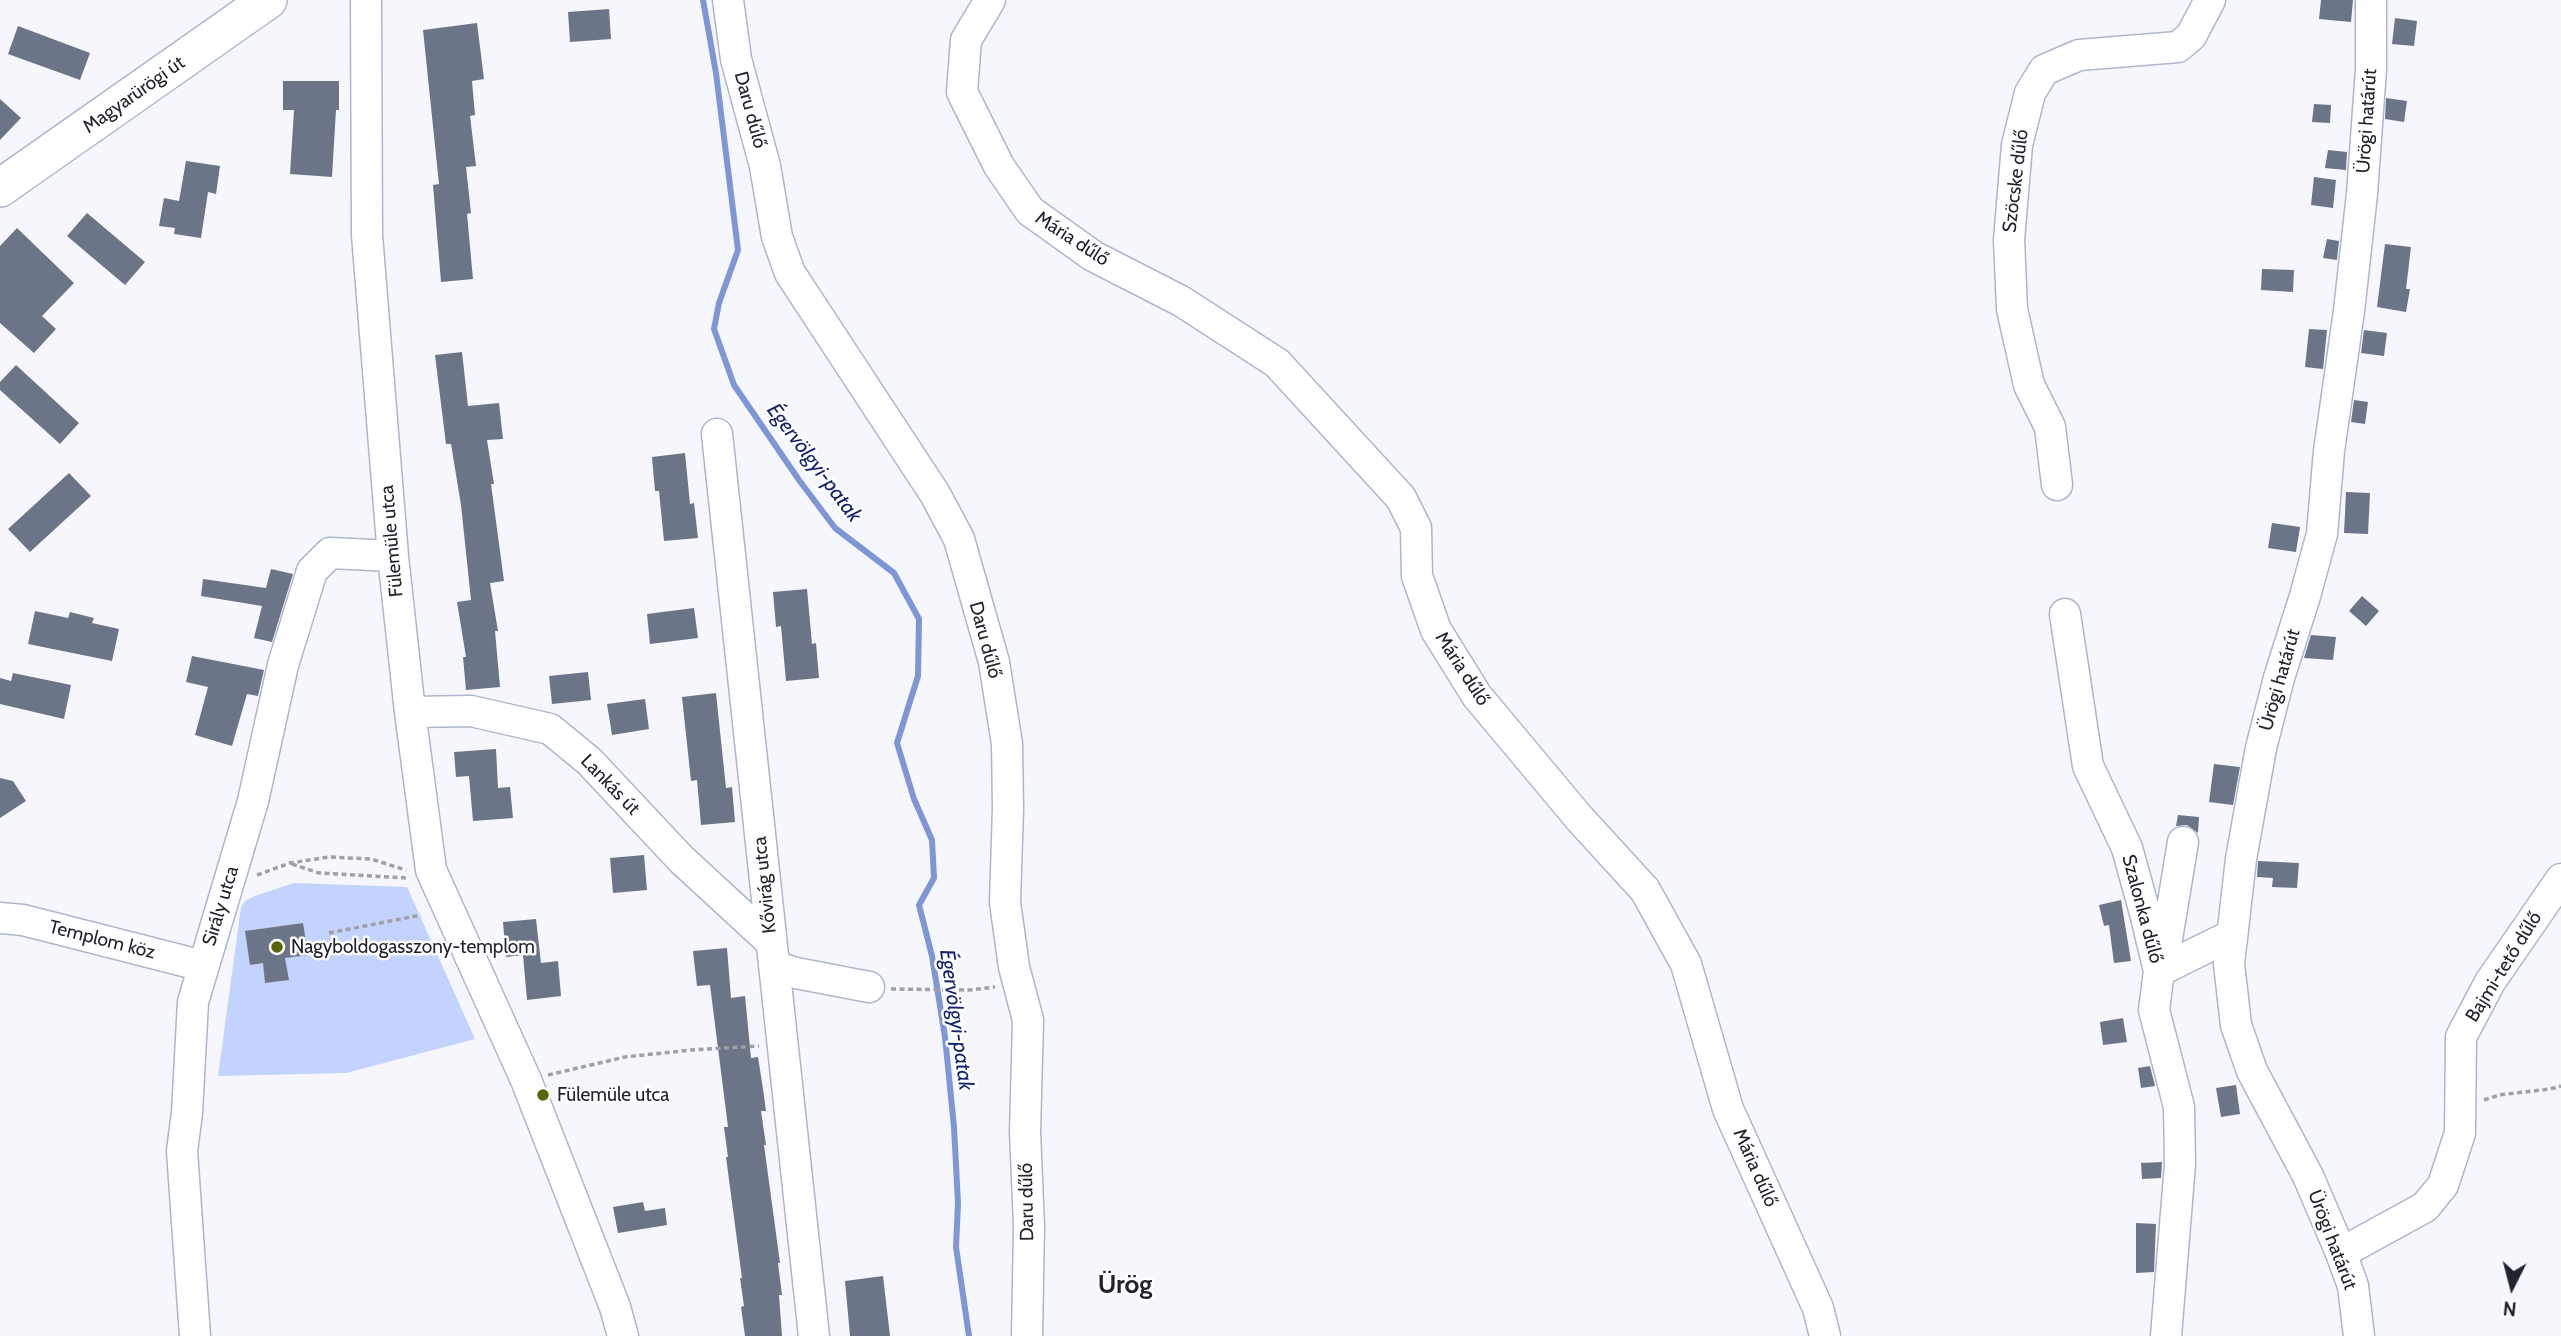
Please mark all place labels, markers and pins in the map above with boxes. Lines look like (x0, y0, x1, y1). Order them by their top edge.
place label: Nagyboldogasszony-templom (291, 936, 535, 958)
marker: Nagyboldogasszony-templom (269, 939, 285, 955)
place label: Fülemüle utca (557, 1084, 669, 1106)
marker: Fülemüle utca (535, 1087, 551, 1103)

